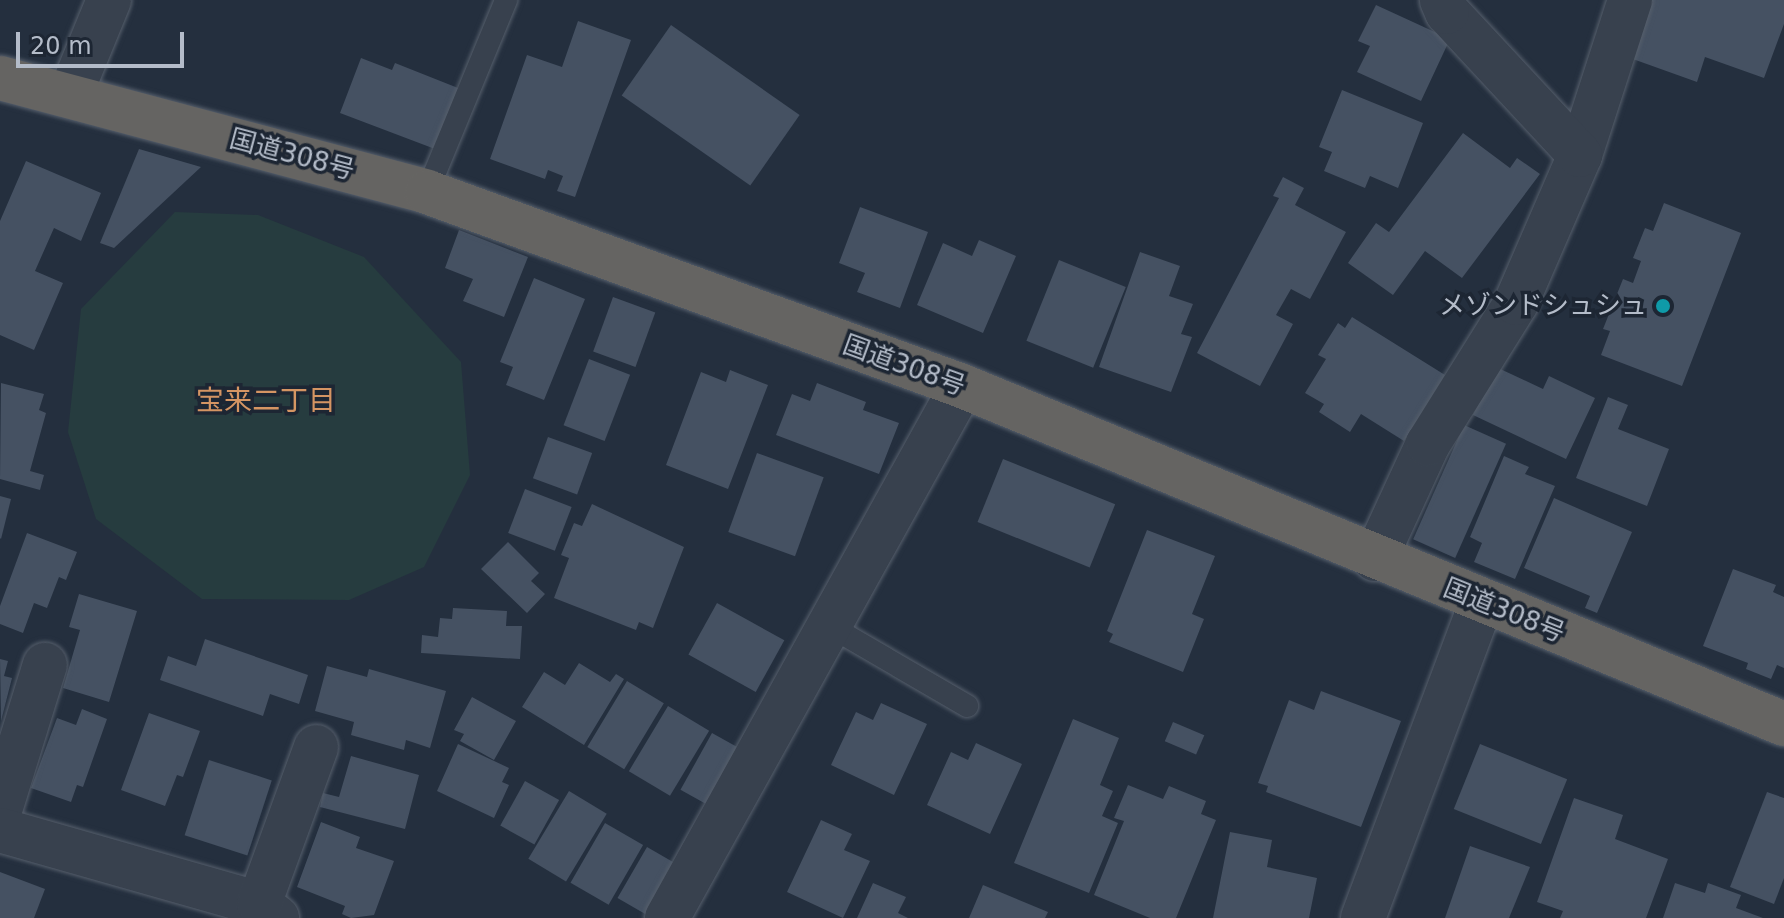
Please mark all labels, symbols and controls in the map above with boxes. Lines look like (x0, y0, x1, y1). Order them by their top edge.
scale bar (20, 16, 188, 66)
text: 20 m (30, 32, 92, 60)
street label: 国道308号 (226, 123, 358, 187)
place label: メゾンドシュシュ (1439, 290, 1647, 322)
marker: メゾンドシュシュ (1654, 297, 1672, 315)
street label: 国道308号 (839, 330, 969, 402)
district label: 宝来二丁目 (196, 384, 336, 418)
street label: 国道308号 (1439, 573, 1569, 649)

